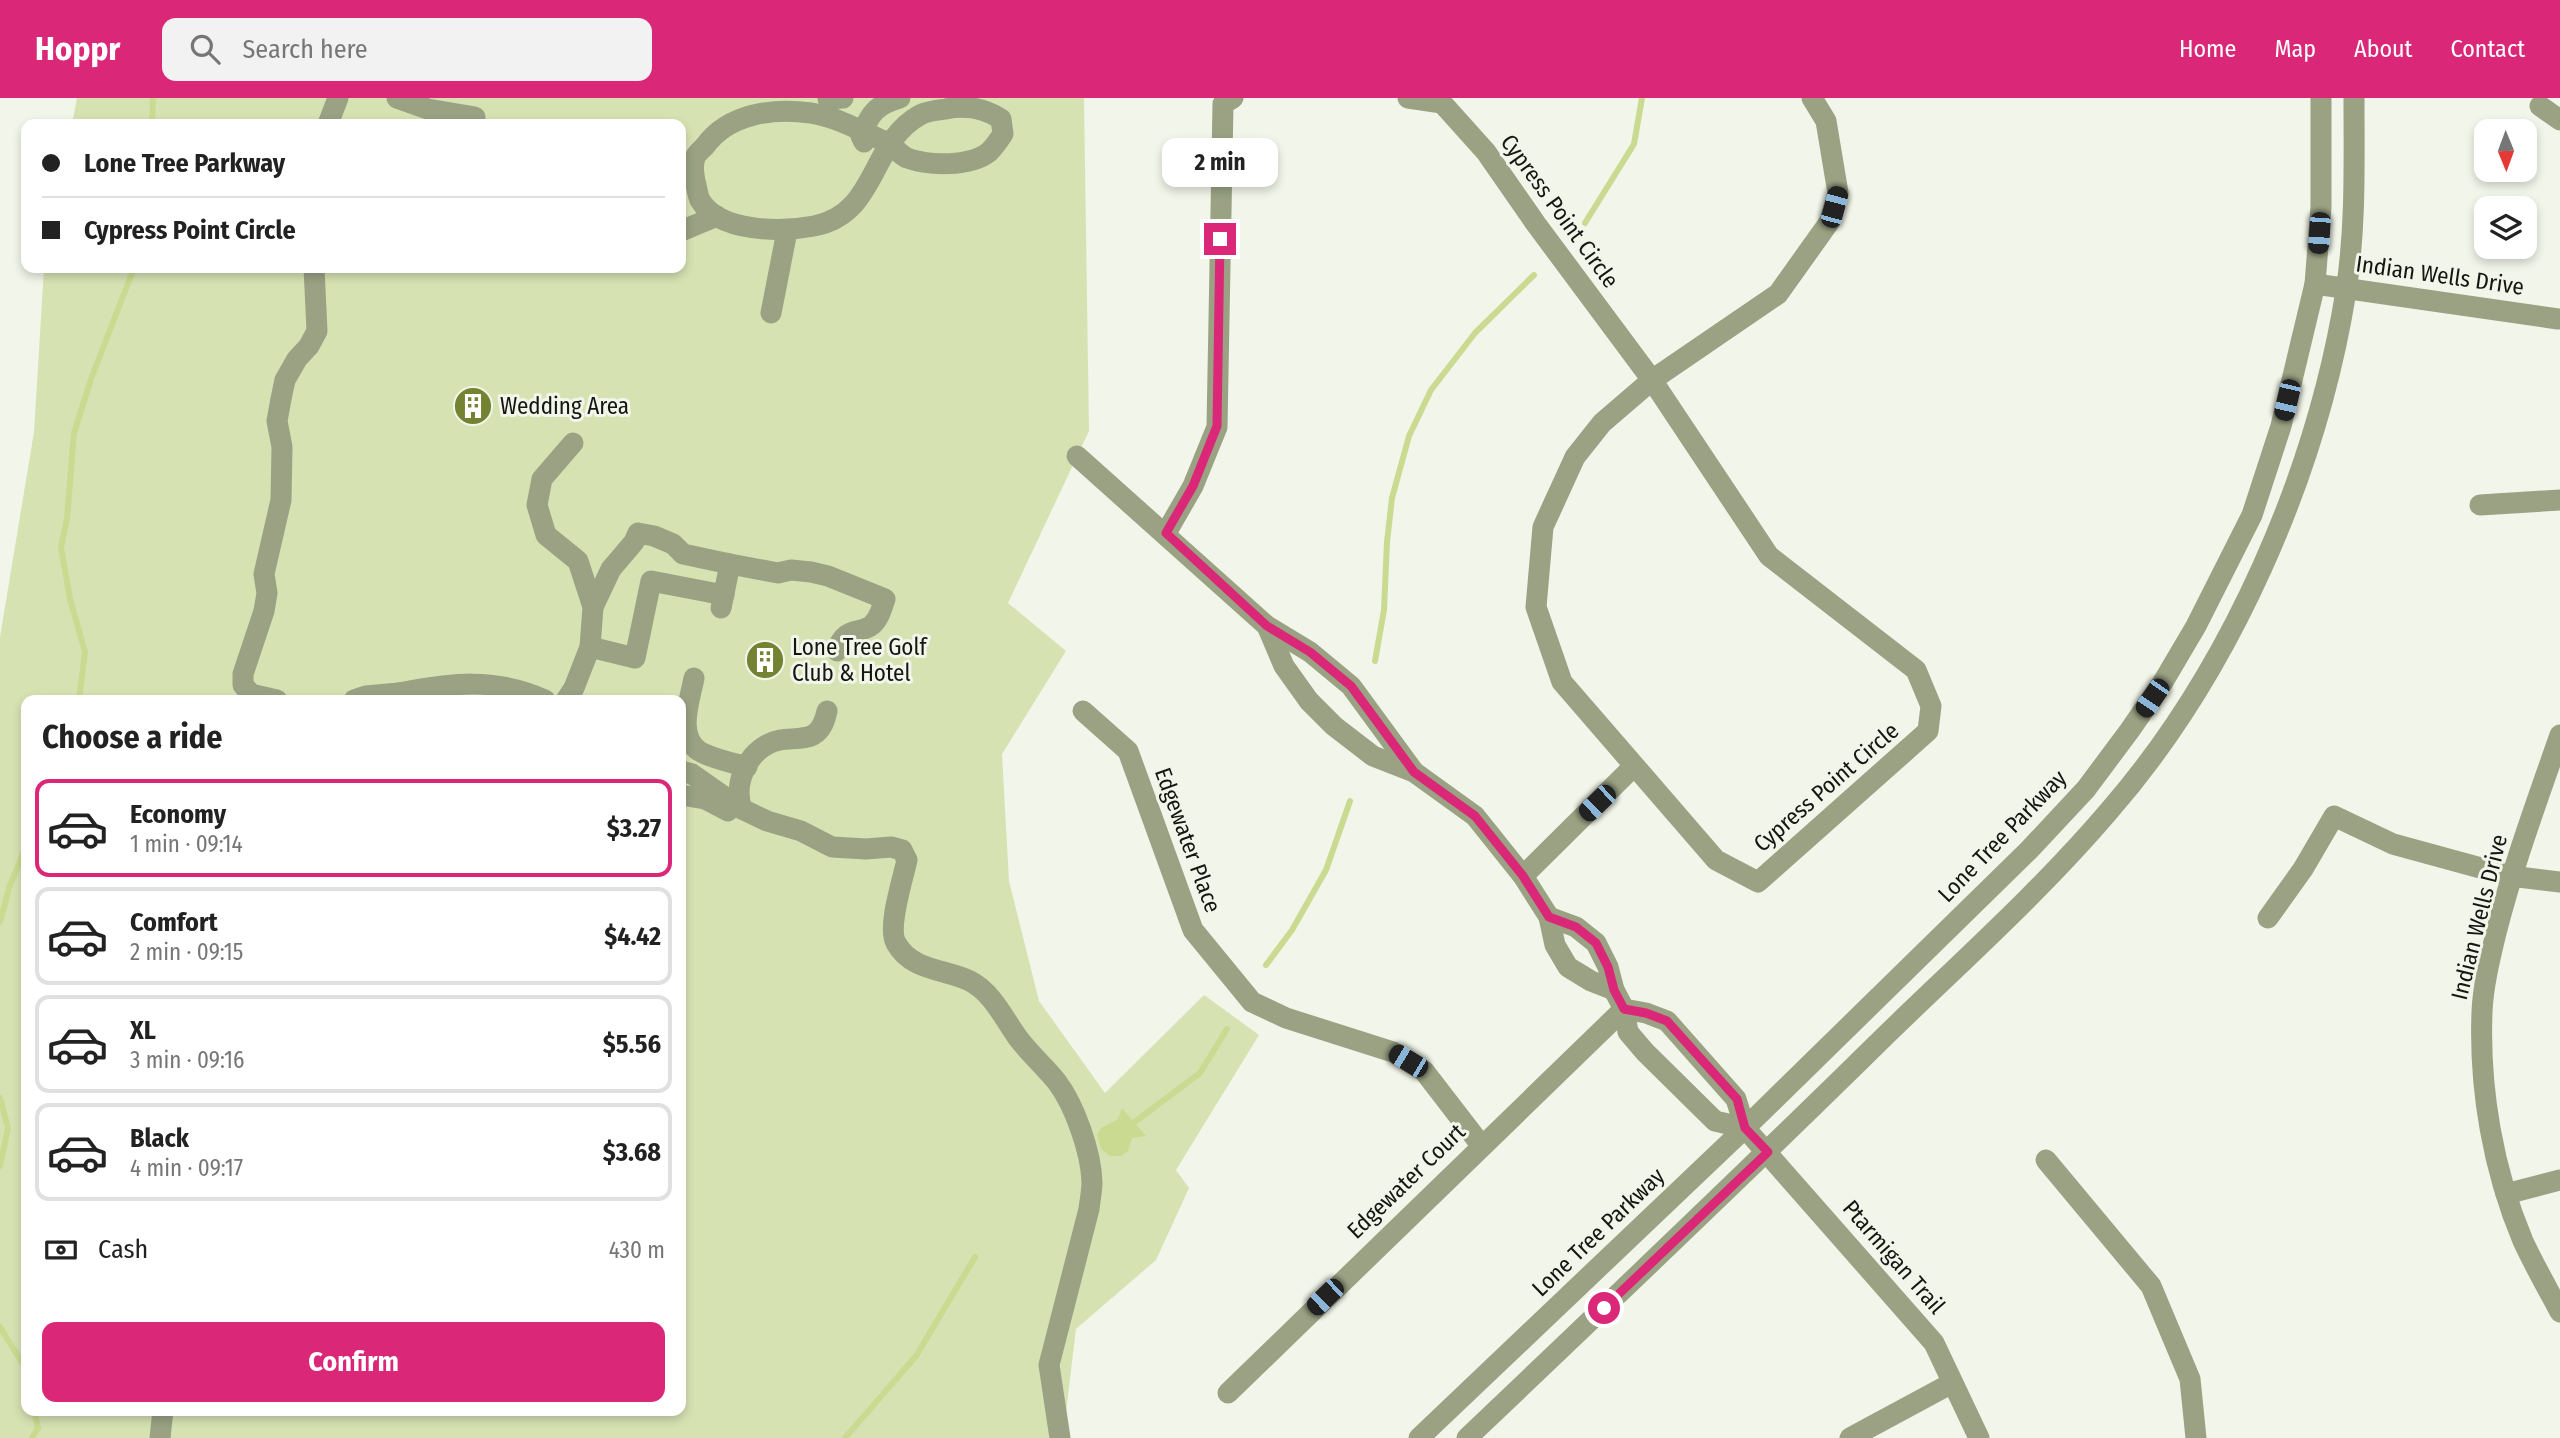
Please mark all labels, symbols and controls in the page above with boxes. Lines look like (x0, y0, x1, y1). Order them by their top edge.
search box (162, 18, 652, 81)
text: Hoppr (35, 29, 120, 69)
icon: search (186, 30, 224, 68)
text: Search here (242, 34, 368, 65)
text: Home (2179, 35, 2236, 63)
text: Map (2274, 35, 2316, 63)
text: About (2354, 35, 2412, 63)
text: Contact (2450, 35, 2525, 63)
north arrow (2474, 119, 2538, 182)
map controls (2474, 119, 2537, 259)
street label: Cypress Point Circle (1495, 129, 1625, 293)
callout: 2 min (1162, 138, 1278, 186)
text: Lone Tree Parkway (84, 148, 285, 179)
text: 2 min (1195, 148, 1246, 176)
car (1819, 184, 1850, 230)
button: layers (2474, 196, 2537, 259)
car (2308, 211, 2331, 255)
text: Cypress Point Circle (84, 215, 296, 246)
route end (1204, 223, 1236, 255)
street label: Indian Wells Drive (2354, 249, 2526, 301)
car (2273, 377, 2302, 423)
building icon: Wedding Area (452, 385, 494, 427)
place label: Wedding Area (500, 392, 629, 420)
place label: Lone Tree Golf Club & Hotel (792, 633, 928, 687)
building icon: Lone Tree Golf Club & Hotel (744, 639, 786, 681)
car (2132, 675, 2173, 721)
street label: Cypress Point Circle (1748, 716, 1904, 858)
text: Choose a ride (42, 718, 223, 756)
street label: Edgewater Place (1149, 764, 1227, 916)
street label: Lone Tree Parkway (1932, 764, 2073, 908)
car (1575, 781, 1620, 825)
icon: car (46, 797, 109, 860)
text: Economy (130, 799, 226, 830)
text: $3.27 (607, 813, 661, 844)
text: 1 min · 09:14 (130, 830, 243, 858)
street label: Indian Wells Drive (2445, 831, 2513, 1003)
icon: car (46, 905, 109, 968)
text: Comfort (130, 907, 218, 938)
text: $4.42 (604, 921, 661, 952)
text: 2 min · 09:15 (130, 938, 243, 966)
icon: car (46, 1013, 109, 1076)
text: XL (130, 1015, 156, 1046)
text: $5.56 (603, 1029, 661, 1060)
car (1385, 1041, 1432, 1081)
text: 3 min · 09:16 (130, 1046, 244, 1074)
street label: Edgewater Court (1341, 1117, 1471, 1244)
icon: car (46, 1121, 109, 1184)
text: Black (130, 1123, 189, 1154)
text: $3.68 (603, 1137, 661, 1168)
text: 4 min · 09:17 (130, 1154, 243, 1182)
street label: Lone Tree Parkway (1526, 1161, 1670, 1302)
street label: Ptarmigan Trail (1837, 1194, 1951, 1320)
icon: cash (42, 1231, 80, 1269)
text: Cash (98, 1234, 148, 1265)
text: 430 m (609, 1236, 665, 1264)
car (1303, 1275, 1348, 1319)
route start (1588, 1292, 1620, 1324)
button: Confirm (42, 1322, 665, 1402)

